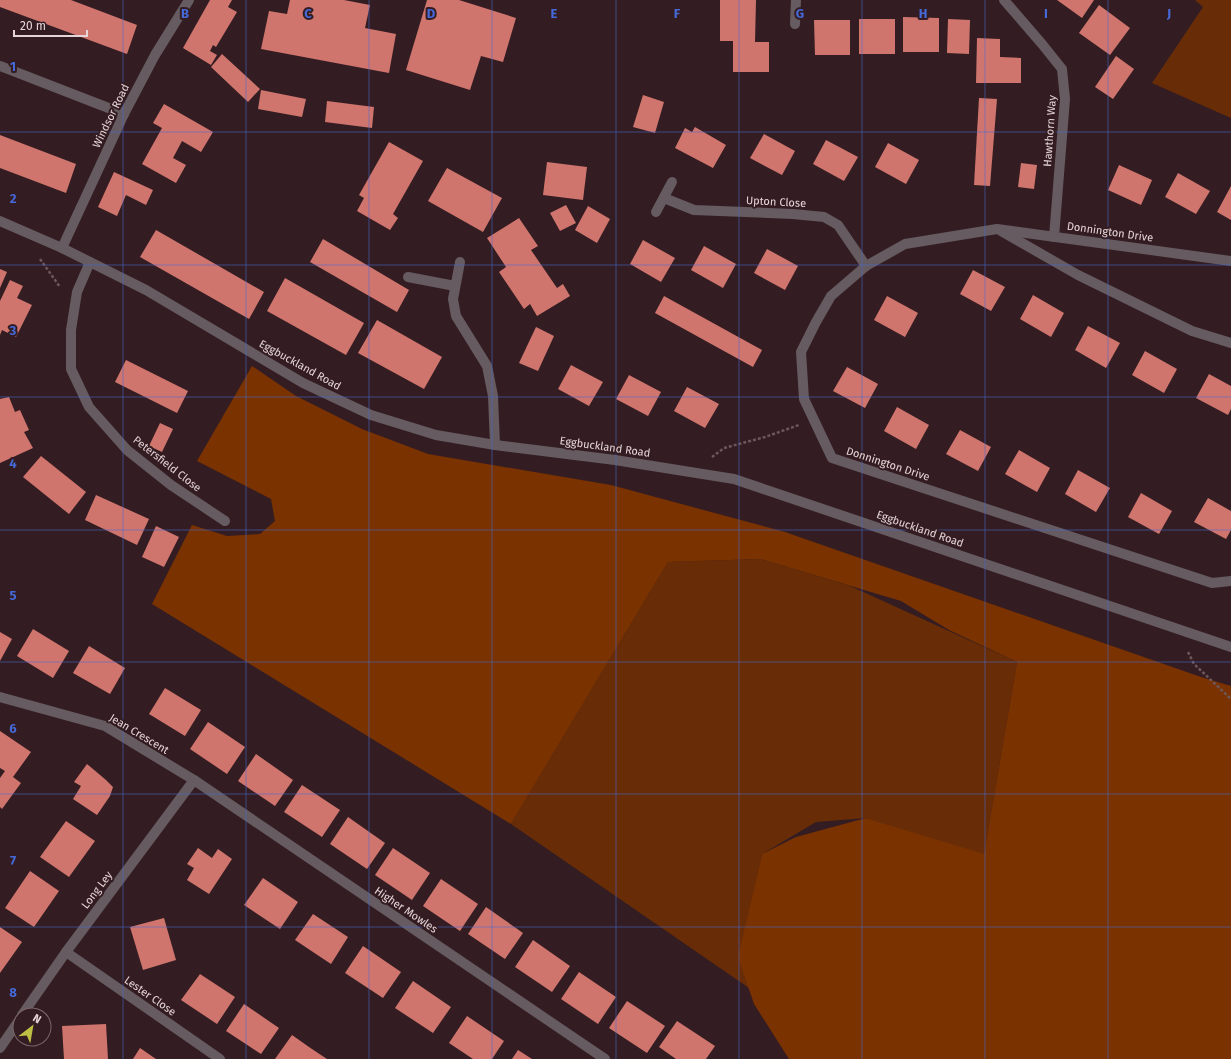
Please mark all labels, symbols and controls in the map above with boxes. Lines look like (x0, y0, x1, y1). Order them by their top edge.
text: B (181, 6, 189, 21)
text: C (304, 6, 312, 21)
text: D (427, 6, 436, 21)
text: E (551, 6, 558, 21)
text: F (674, 6, 681, 21)
text: G (796, 6, 804, 21)
text: H (919, 6, 927, 21)
text: I (1044, 6, 1048, 21)
text: J (1166, 6, 1171, 21)
scale bar (14, 12, 87, 38)
text: 20 m (20, 19, 46, 33)
text: 1 (10, 59, 16, 74)
street label: Windsor Road (90, 82, 132, 150)
street label: Hawthorn Way (1041, 94, 1059, 167)
text: 2 (10, 191, 17, 206)
street label: Upton Close (746, 194, 806, 210)
street label: Donnington Drive (1066, 220, 1154, 244)
text: 3 (9, 323, 17, 338)
street label: Eggbuckland Road (257, 337, 343, 393)
street label: Petersfield Close (130, 433, 204, 495)
street label: Eggbuckland Road (559, 434, 651, 460)
street label: Donnington Drive (845, 444, 931, 484)
text: 4 (9, 456, 17, 471)
street label: Eggbuckland Road (875, 508, 965, 550)
text: 5 (10, 588, 17, 603)
street label: Jean Crescent (107, 711, 171, 757)
text: 6 (9, 721, 17, 736)
text: 7 (10, 853, 16, 868)
street label: Long Ley (79, 868, 116, 911)
street label: Higher Mowles (372, 884, 440, 936)
street label: Lester Close (122, 973, 178, 1019)
text: 8 (9, 985, 17, 1000)
north arrow (12, 1007, 52, 1047)
text: N (30, 1011, 43, 1026)

